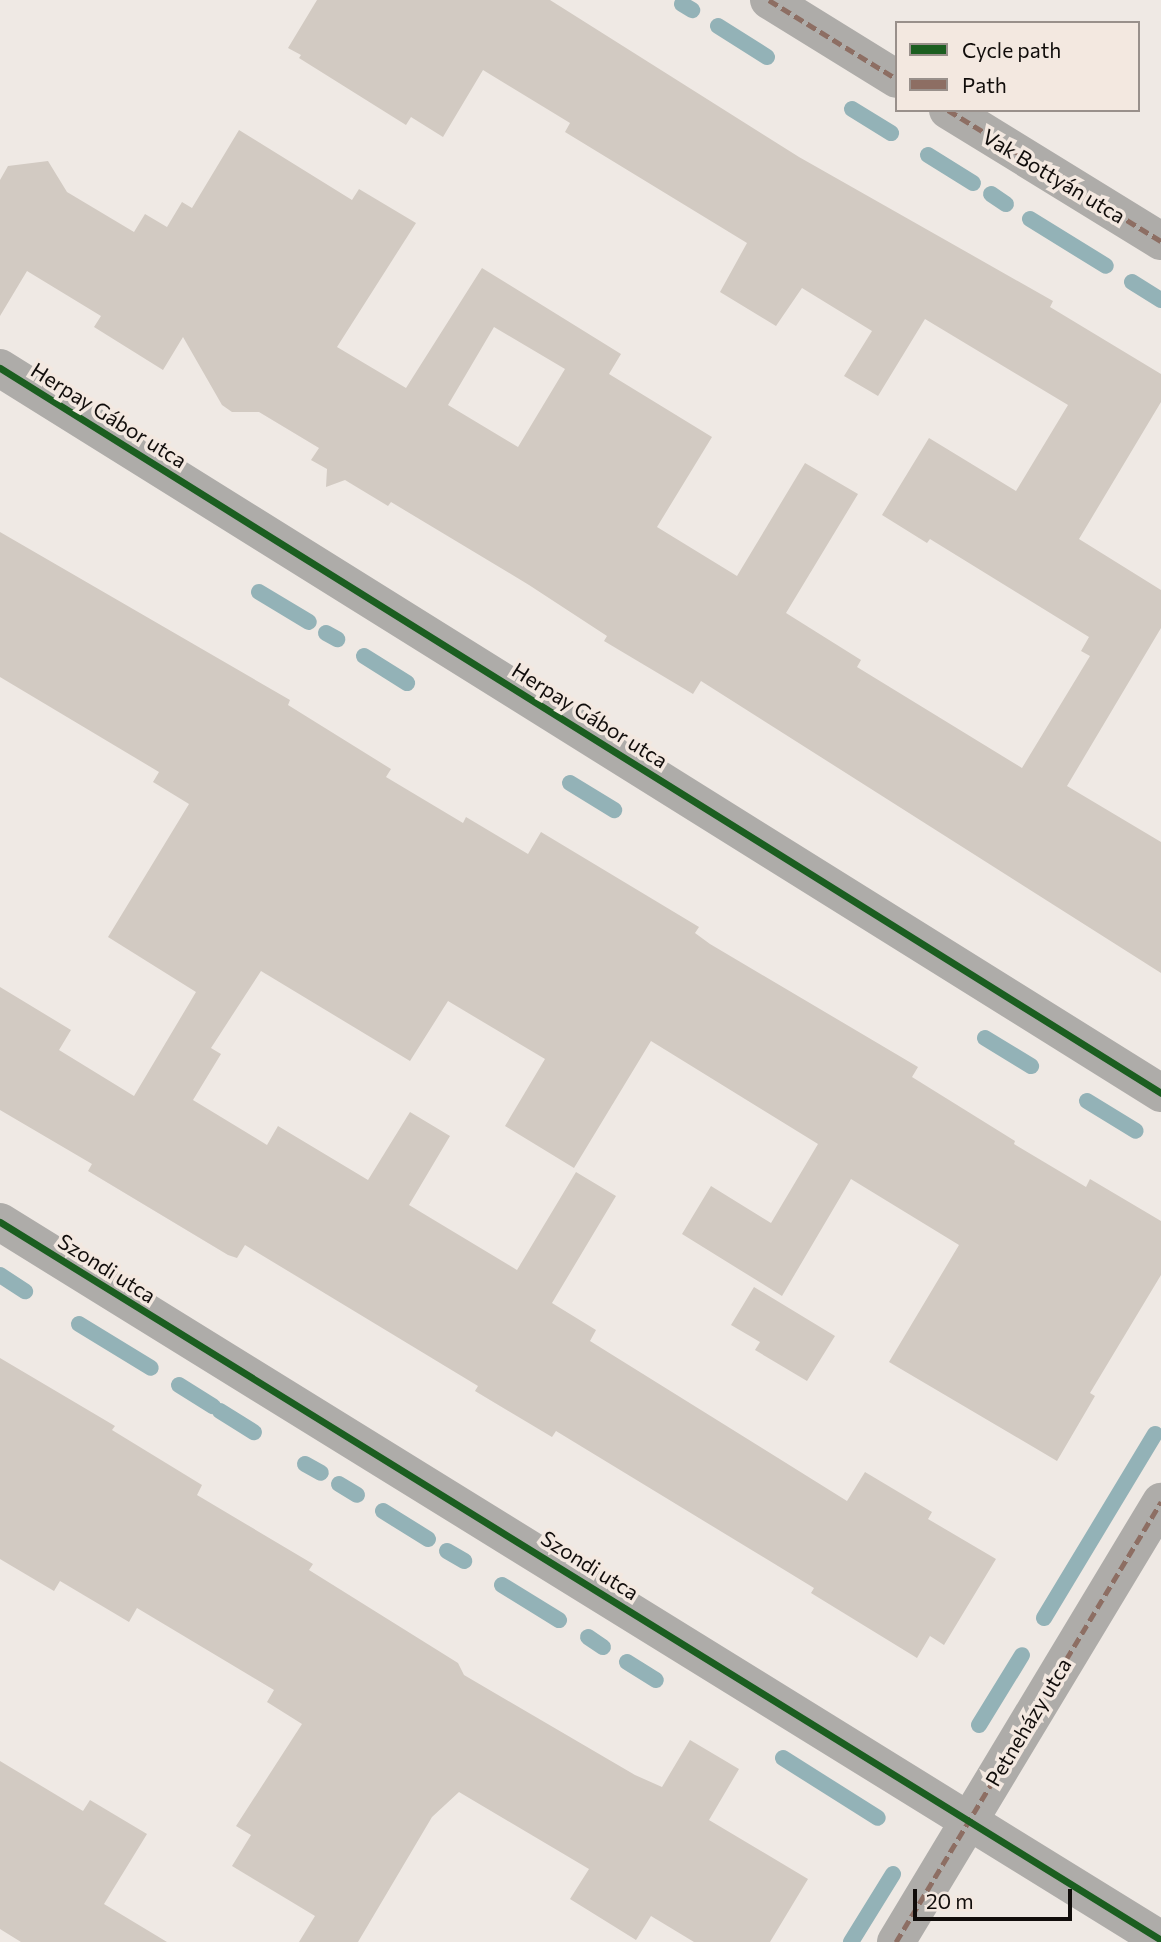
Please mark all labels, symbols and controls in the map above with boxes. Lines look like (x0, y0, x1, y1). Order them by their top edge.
legend (895, 21, 1140, 112)
text: Cycle path (962, 37, 1061, 62)
text: Path (962, 72, 1007, 97)
street label: Vak Bottyán utca (978, 123, 1130, 229)
street label: Herpay Gábor utca (27, 357, 191, 473)
street label: Herpay Gábor utca (508, 657, 672, 773)
street label: Szondi utca (54, 1228, 160, 1308)
street label: Szondi utca (537, 1525, 643, 1605)
street label: Petneházy utca (980, 1653, 1076, 1791)
scale bar (916, 1876, 1075, 1920)
text: 20 m (926, 1888, 974, 1913)

